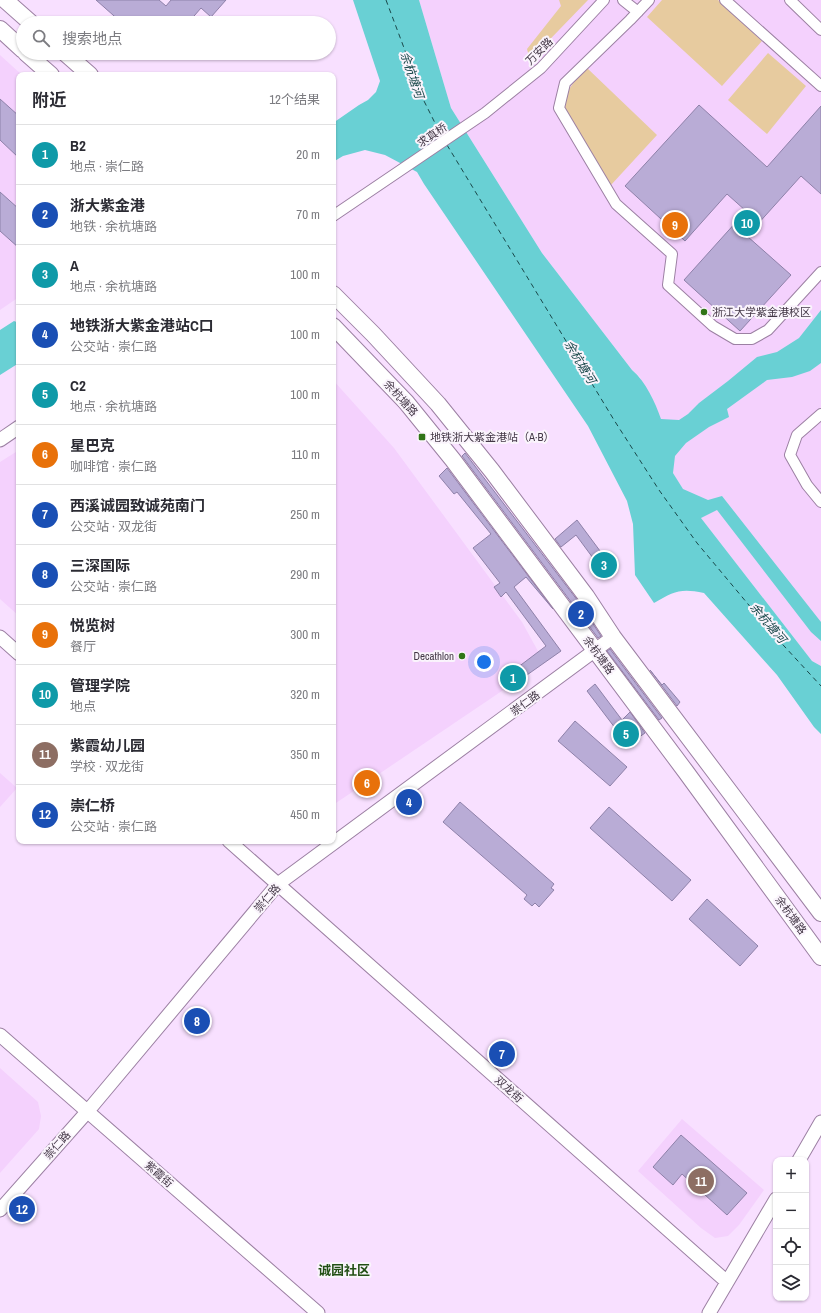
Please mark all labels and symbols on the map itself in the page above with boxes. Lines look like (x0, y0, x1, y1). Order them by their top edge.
street label: 万安路 (522, 34, 556, 68)
water label: 余杭塘河 (397, 50, 428, 102)
street label: 求真桥 (414, 120, 450, 150)
pin: 10 (734, 208, 760, 238)
pin: 9 (662, 210, 688, 240)
place label: 浙江大学紫金港校区 (712, 305, 811, 319)
marker: 浙江大学紫金港校区 (699, 307, 709, 317)
water label: 余杭塘河 (561, 337, 600, 388)
street label: 余杭塘路 (381, 377, 421, 419)
place label: 地铁浙大紫金港站（A·B） (430, 430, 555, 444)
marker: 地铁浙大紫金港站（A·B） (417, 432, 427, 442)
pin: 3 (591, 550, 617, 580)
pin: 2 (568, 599, 594, 629)
water label: 余杭塘河 (746, 599, 791, 648)
street label: 余杭塘路 (580, 633, 618, 677)
place label: Decathlon (413, 649, 454, 663)
marker: Decathlon (457, 651, 467, 661)
your location (474, 652, 494, 672)
pin: 1 (500, 663, 526, 693)
street label: 崇仁路 (508, 688, 542, 718)
pin: 5 (613, 719, 639, 749)
pin: 6 (354, 768, 380, 798)
pin: 4 (396, 787, 422, 817)
street label: 崇仁路 (251, 881, 283, 915)
street label: 余杭塘路 (772, 893, 810, 937)
pin: 8 (184, 1006, 210, 1036)
pin: 7 (489, 1039, 515, 1069)
street label: 双龙街 (492, 1073, 526, 1105)
street label: 崇仁路 (41, 1128, 73, 1162)
street label: 紫霞街 (142, 1158, 176, 1190)
pin: 11 (688, 1166, 714, 1196)
pin: 12 (9, 1194, 35, 1224)
district label: 诚园社区 (318, 1262, 370, 1279)

